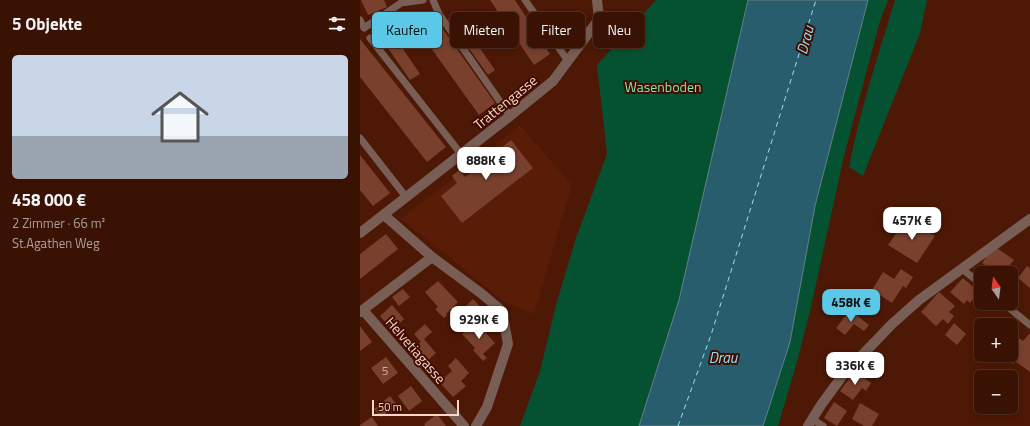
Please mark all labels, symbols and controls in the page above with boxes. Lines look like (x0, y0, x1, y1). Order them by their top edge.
text: 5 Objekte (12, 11, 82, 37)
chip: Kaufen (372, 12, 442, 48)
chip: Mieten (450, 12, 519, 48)
chip: Filter (527, 12, 585, 48)
chip: Neu (593, 12, 645, 48)
icon: filters (326, 13, 348, 35)
water label: Drau (790, 22, 820, 57)
street label: Trattengasse (469, 70, 541, 134)
park label: Wasenboden (624, 76, 702, 97)
icon: home (144, 81, 216, 153)
pin: 888K € (453, 147, 519, 181)
text: 888K € (466, 150, 506, 170)
text: 458 000 € (12, 187, 86, 213)
pin: 457K € (879, 207, 945, 241)
text: 457K € (892, 210, 932, 230)
text: 2 Zimmer · 66 m² (12, 213, 105, 233)
text: St.Agathen Weg (12, 233, 100, 253)
north arrow (974, 266, 1018, 310)
map controls (974, 266, 1018, 414)
pin: 458K € (818, 289, 884, 323)
text: 458K € (831, 292, 871, 312)
pin: 929K € (446, 306, 512, 340)
text: 929K € (459, 309, 499, 329)
street label: Helvetiagasse (381, 312, 451, 388)
button: + (974, 318, 1018, 362)
water label: Drau (709, 346, 739, 369)
pin: 336K € (822, 352, 888, 386)
text: 336K € (835, 355, 875, 375)
house number: 5 (382, 361, 389, 380)
button: − (974, 370, 1018, 414)
scale bar (372, 398, 459, 417)
text: 50 m (378, 399, 402, 415)

